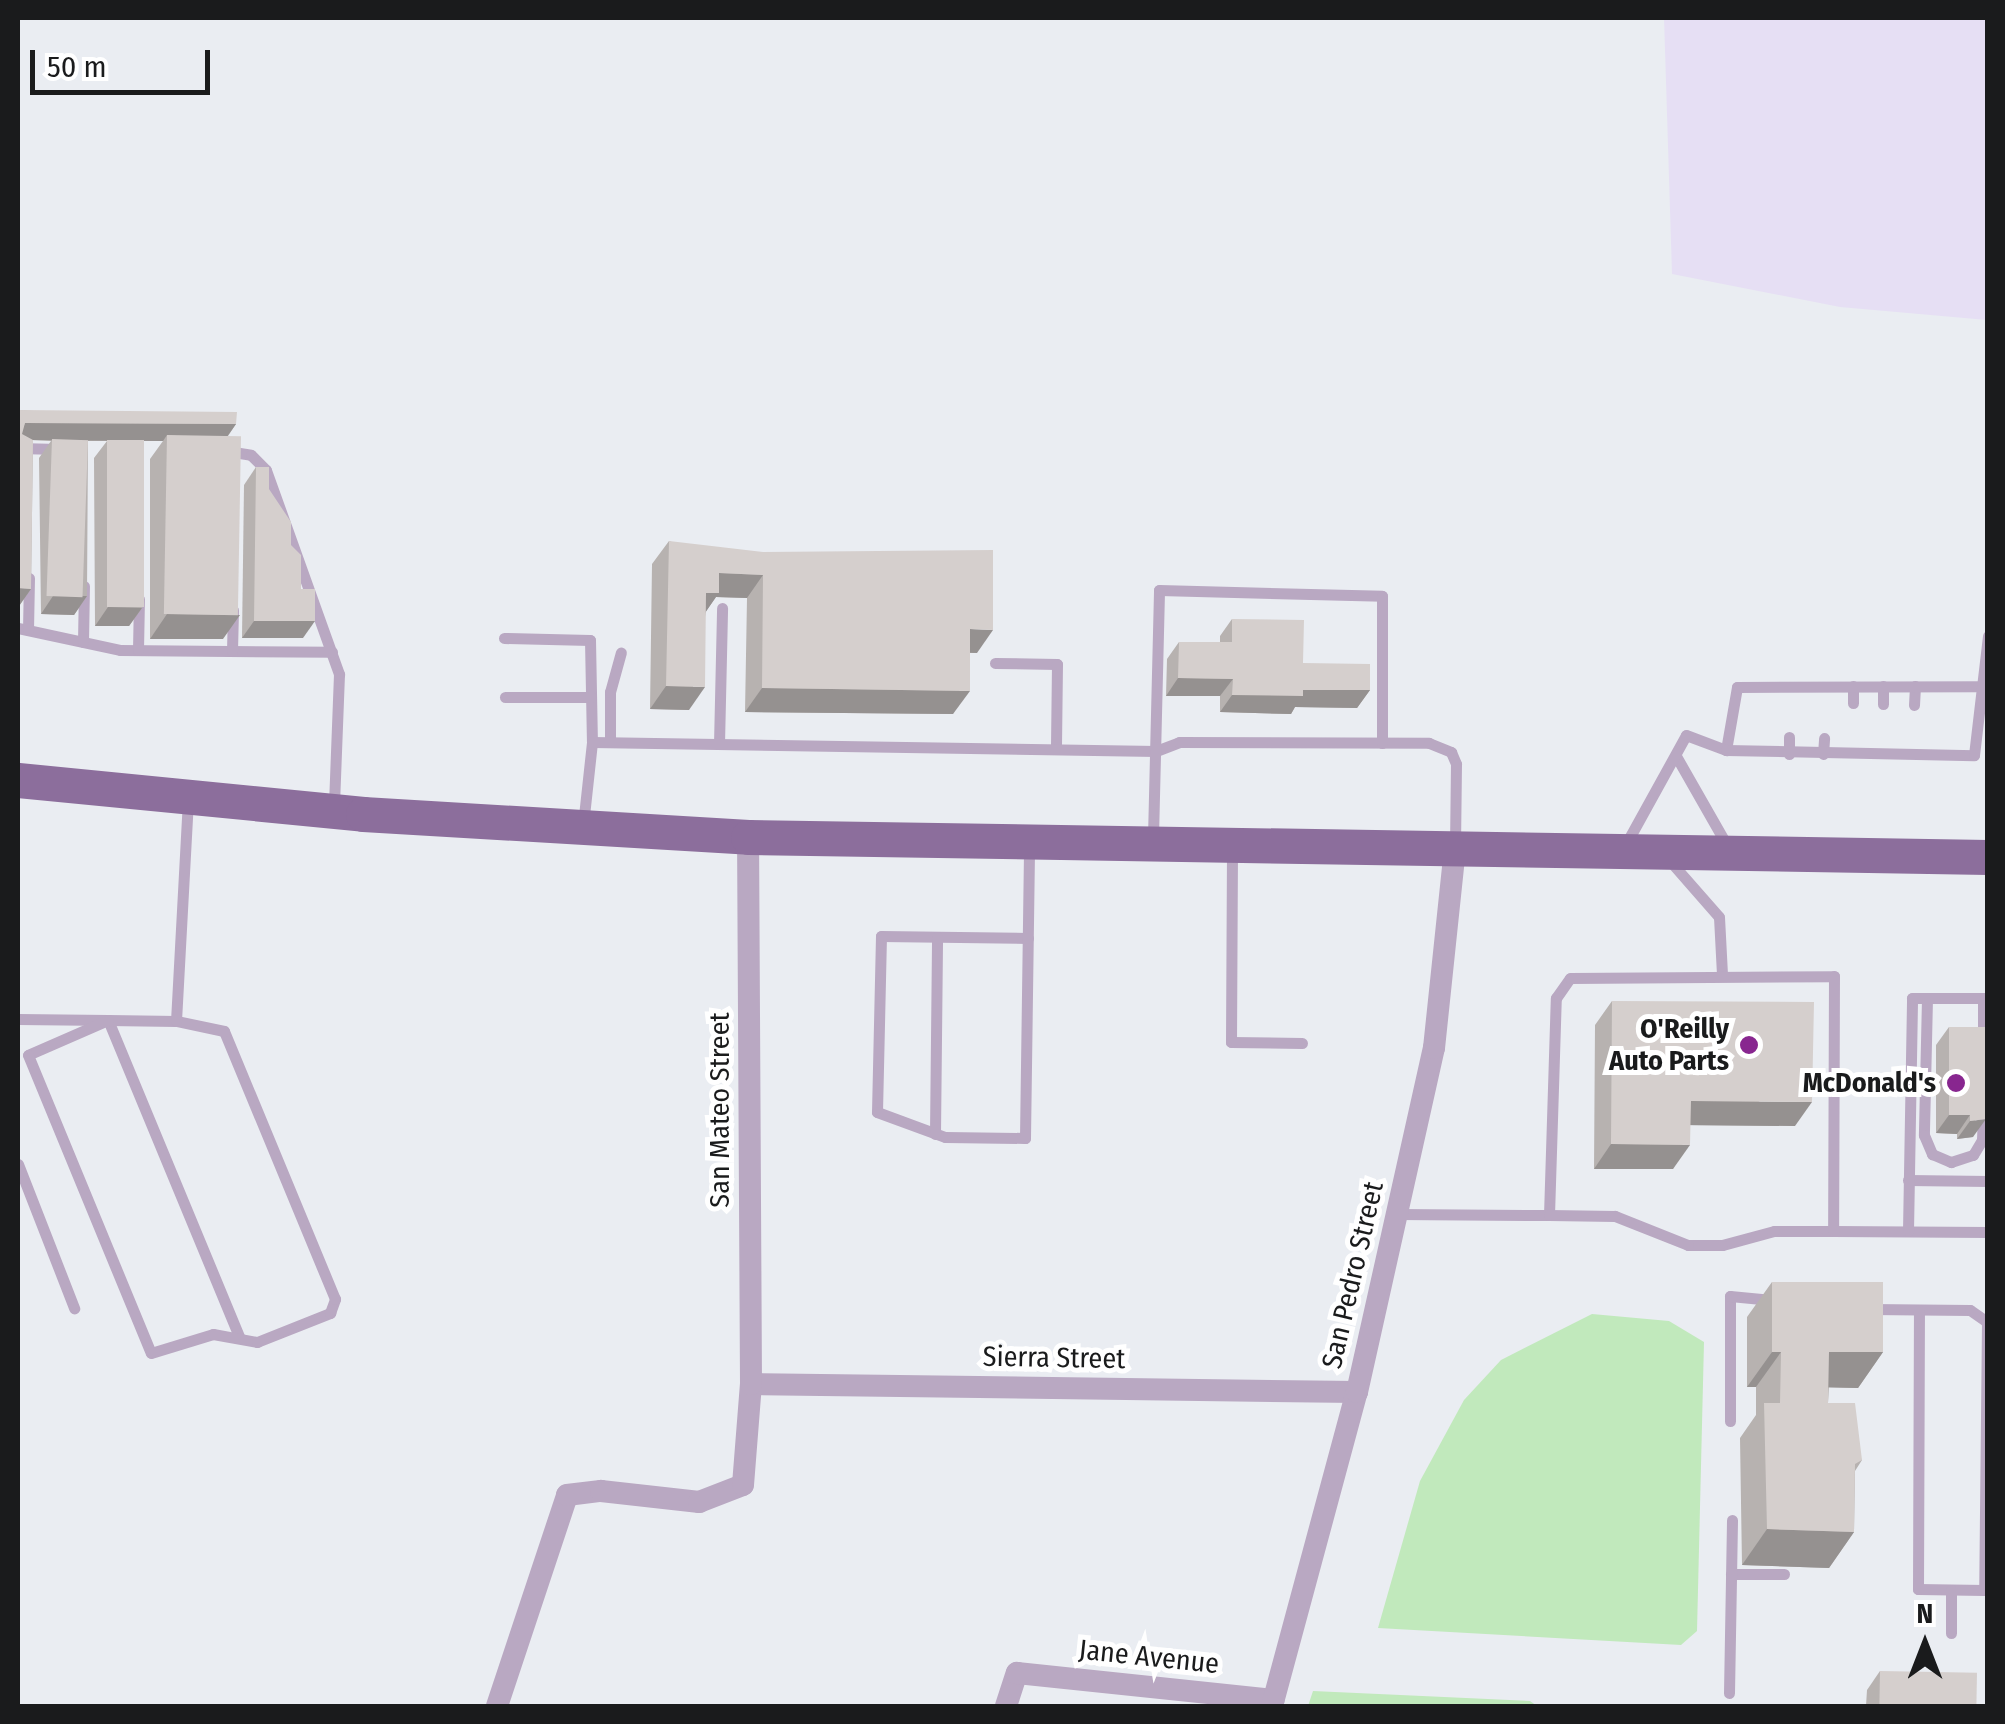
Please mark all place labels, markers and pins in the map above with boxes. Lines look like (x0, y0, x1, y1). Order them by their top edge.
place label: O'Reilly Auto Parts (1609, 1012, 1729, 1078)
marker: O'Reilly Auto Parts (1738, 1034, 1760, 1056)
place label: McDonald's (1803, 1066, 1936, 1100)
marker: McDonald's (1945, 1072, 1967, 1094)

